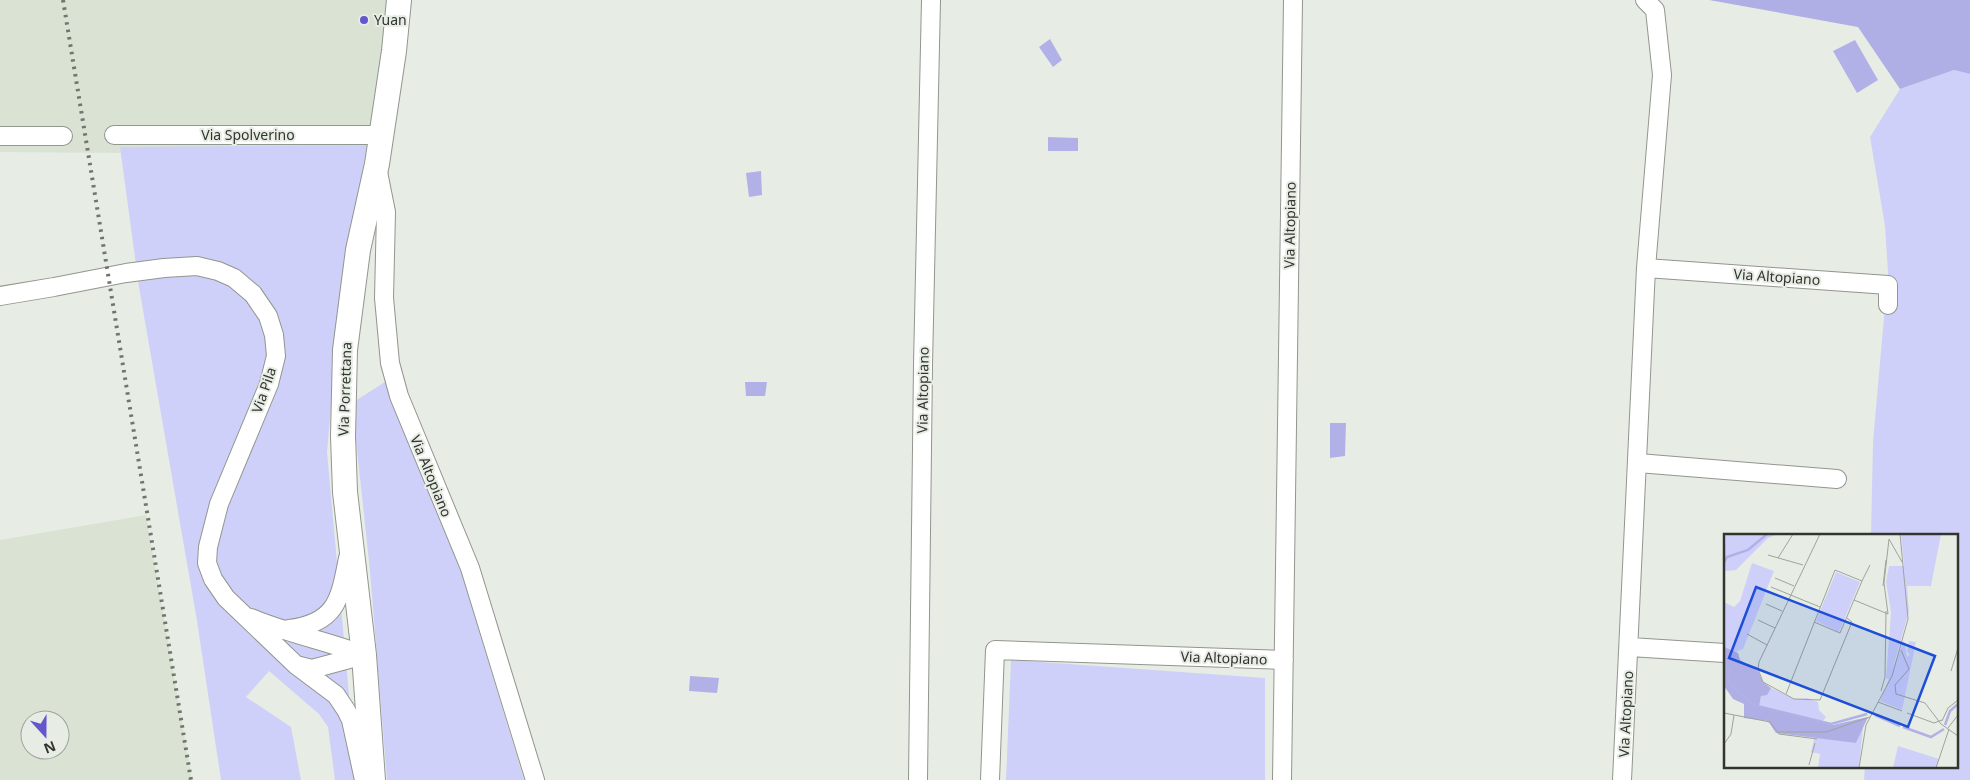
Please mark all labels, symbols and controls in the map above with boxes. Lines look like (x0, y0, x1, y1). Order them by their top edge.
place label: Yuan (374, 10, 407, 29)
marker: Yuan (358, 14, 370, 26)
street label: Via Spolverino (201, 125, 295, 144)
street label: Via Altopiano (1279, 181, 1300, 269)
street label: Via Altopiano (1733, 264, 1821, 289)
street label: Via Porrettana (333, 342, 356, 436)
street label: Via Altopiano (912, 346, 933, 434)
street label: Via Pila (247, 364, 280, 415)
street label: Via Altopiano (406, 432, 457, 520)
inset map (1724, 534, 1958, 768)
street label: Via Altopiano (1180, 646, 1268, 669)
street label: Via Altopiano (1614, 670, 1637, 758)
north arrow (20, 710, 70, 760)
text: N (41, 737, 59, 759)

